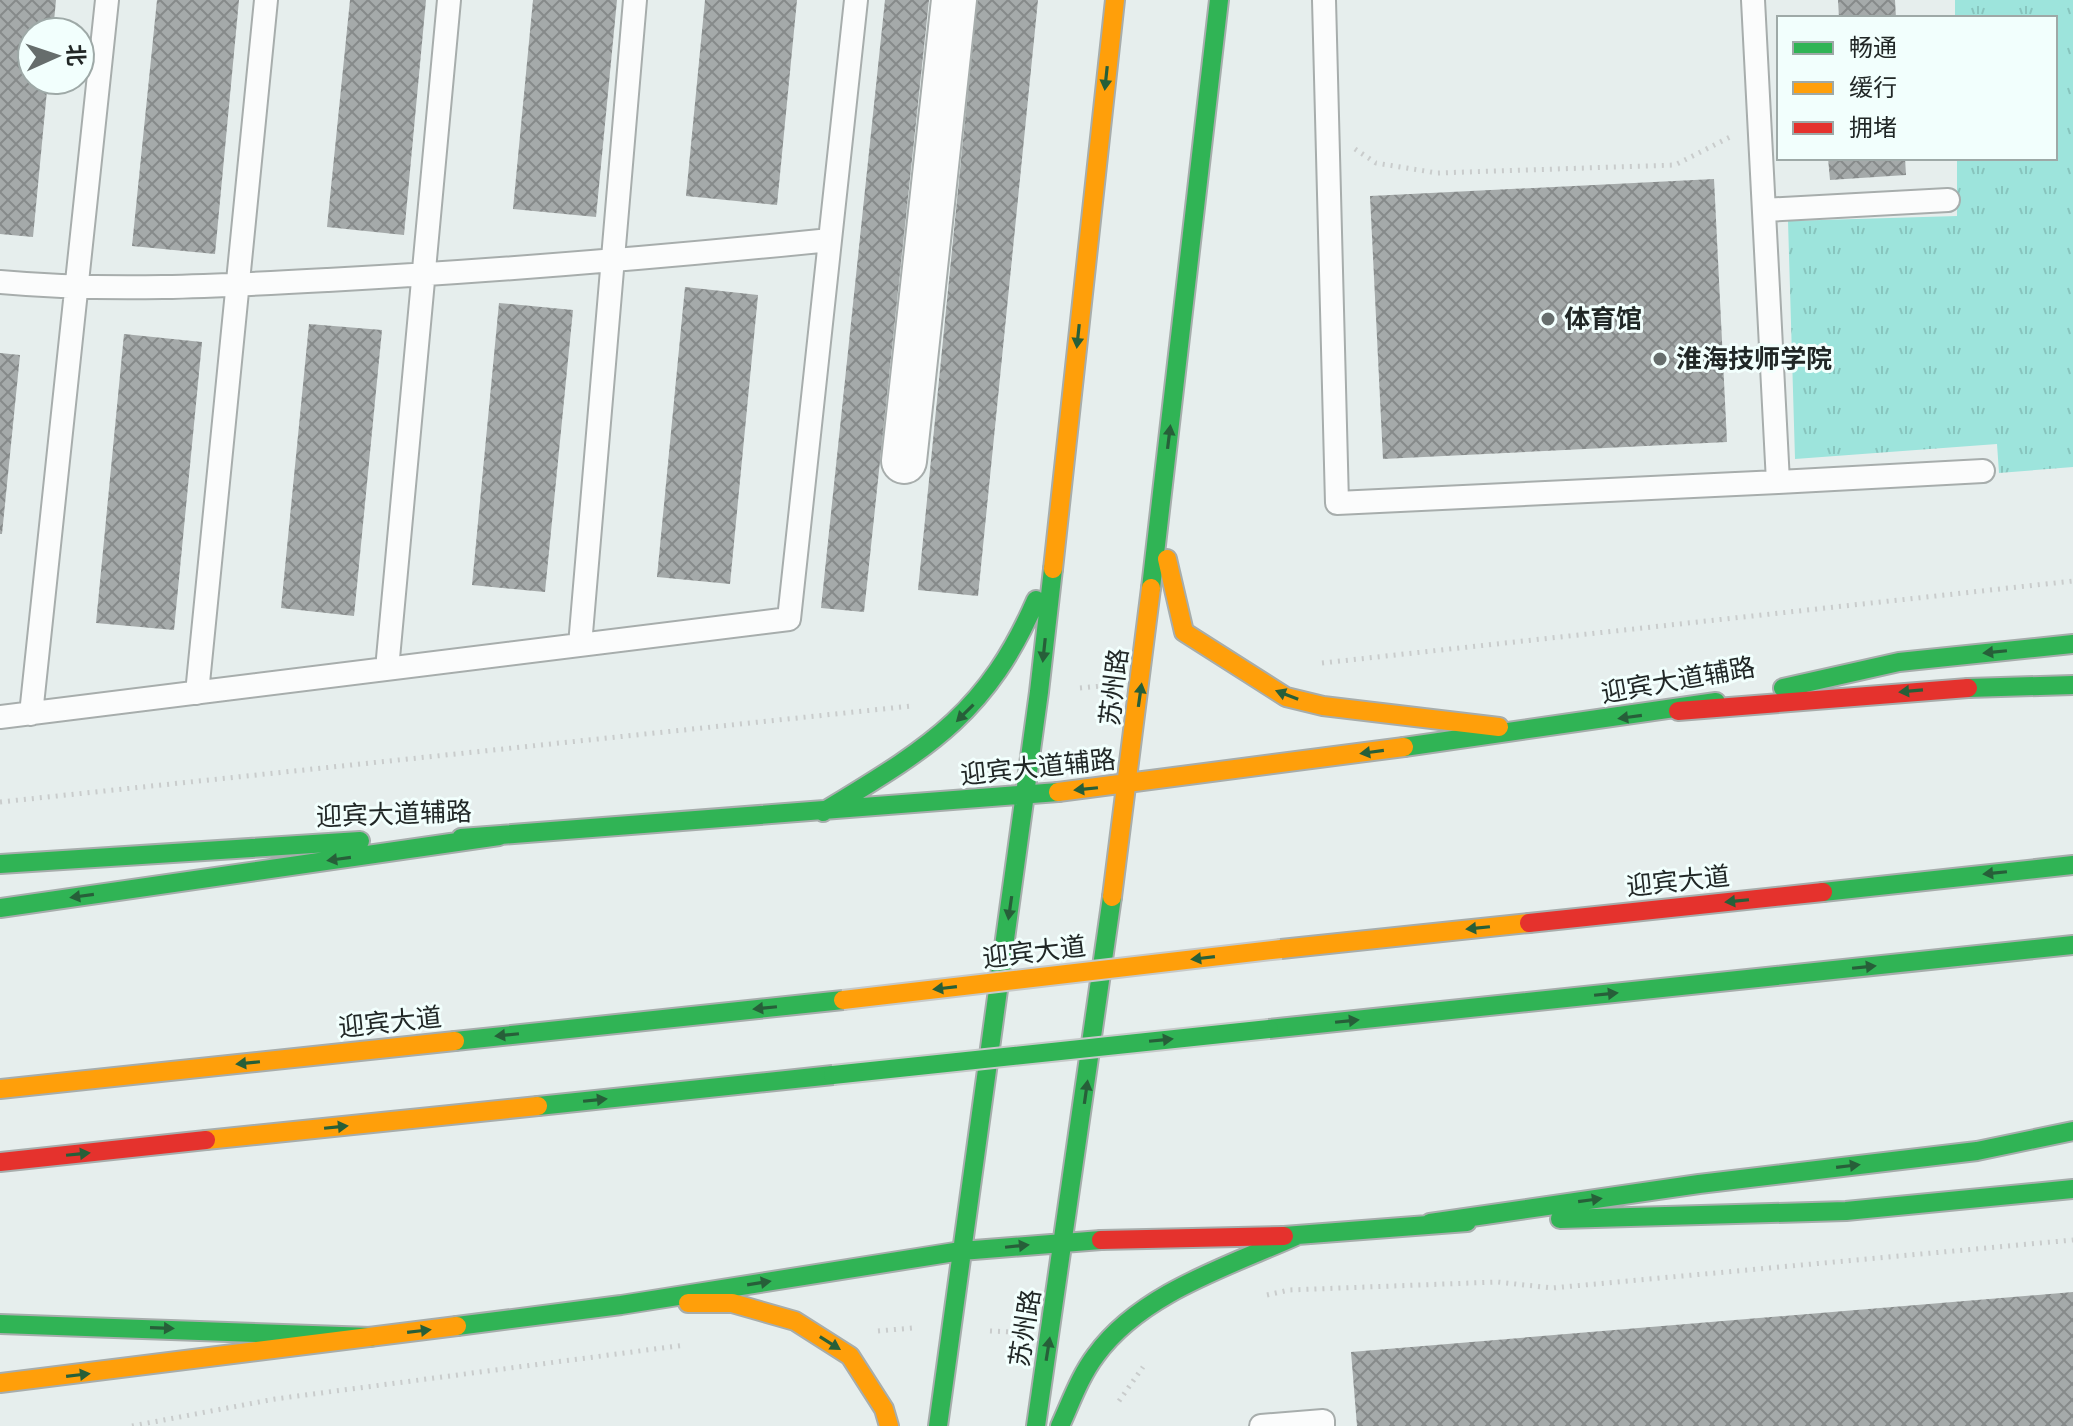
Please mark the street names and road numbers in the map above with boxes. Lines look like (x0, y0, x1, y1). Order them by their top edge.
street label: 苏州路 (1092, 646, 1134, 728)
street label: 迎宾大道辅路 (1598, 650, 1757, 708)
street label: 迎宾大道辅路 (959, 742, 1117, 790)
street label: 迎宾大道辅路 (315, 794, 472, 832)
street label: 迎宾大道 (1625, 859, 1731, 901)
street label: 迎宾大道 (980, 929, 1087, 973)
street label: 迎宾大道 (337, 1000, 443, 1042)
street label: 苏州路 (1002, 1287, 1046, 1369)

